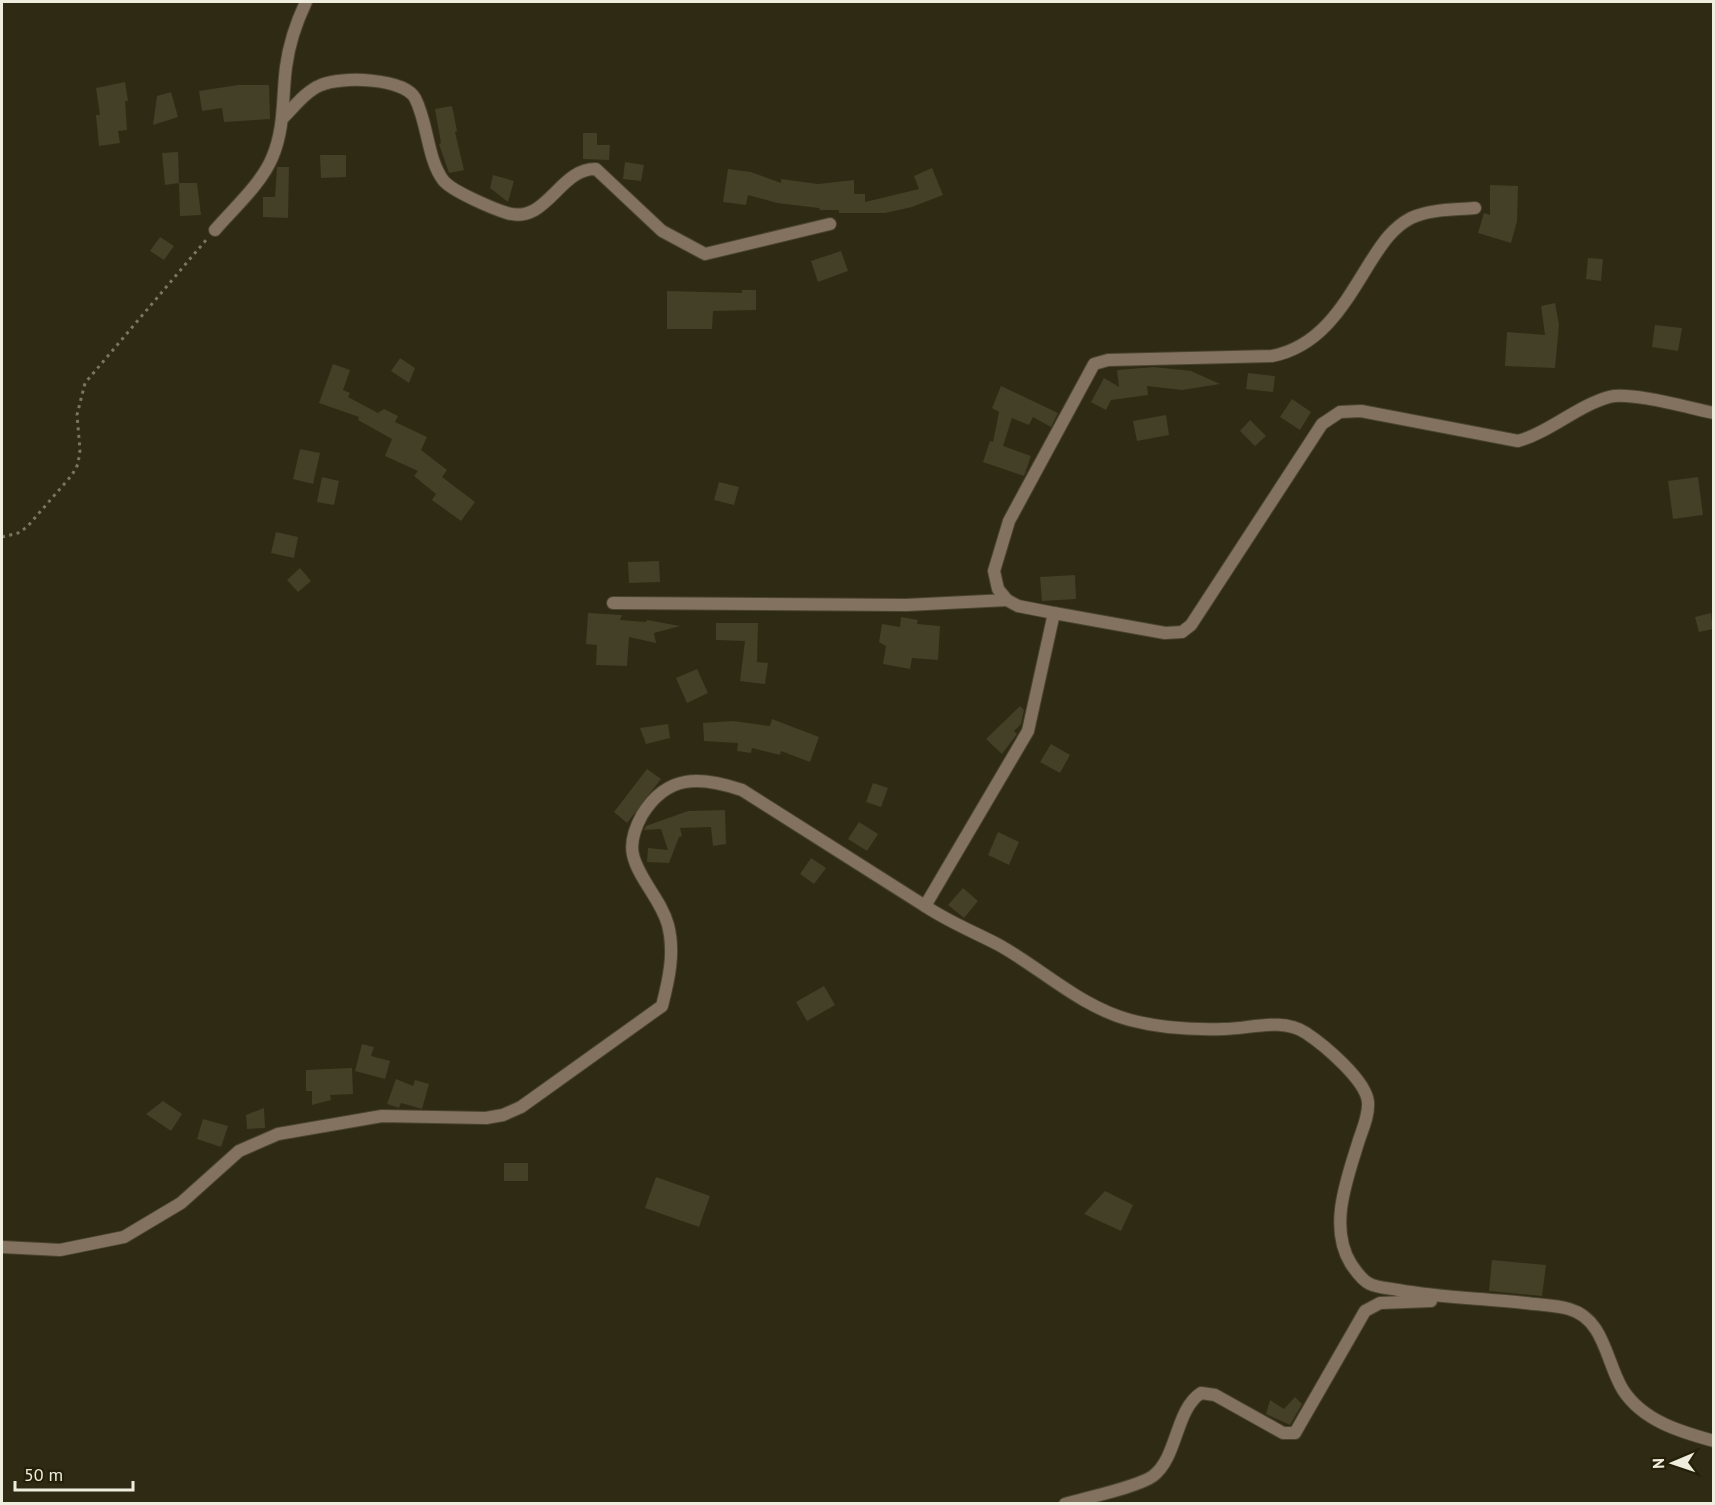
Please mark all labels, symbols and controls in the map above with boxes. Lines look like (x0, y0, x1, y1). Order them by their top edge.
north arrow (1643, 1433, 1703, 1493)
scale bar (15, 1454, 134, 1492)
text: N (1648, 1458, 1668, 1469)
text: 50 m (24, 1463, 63, 1486)

